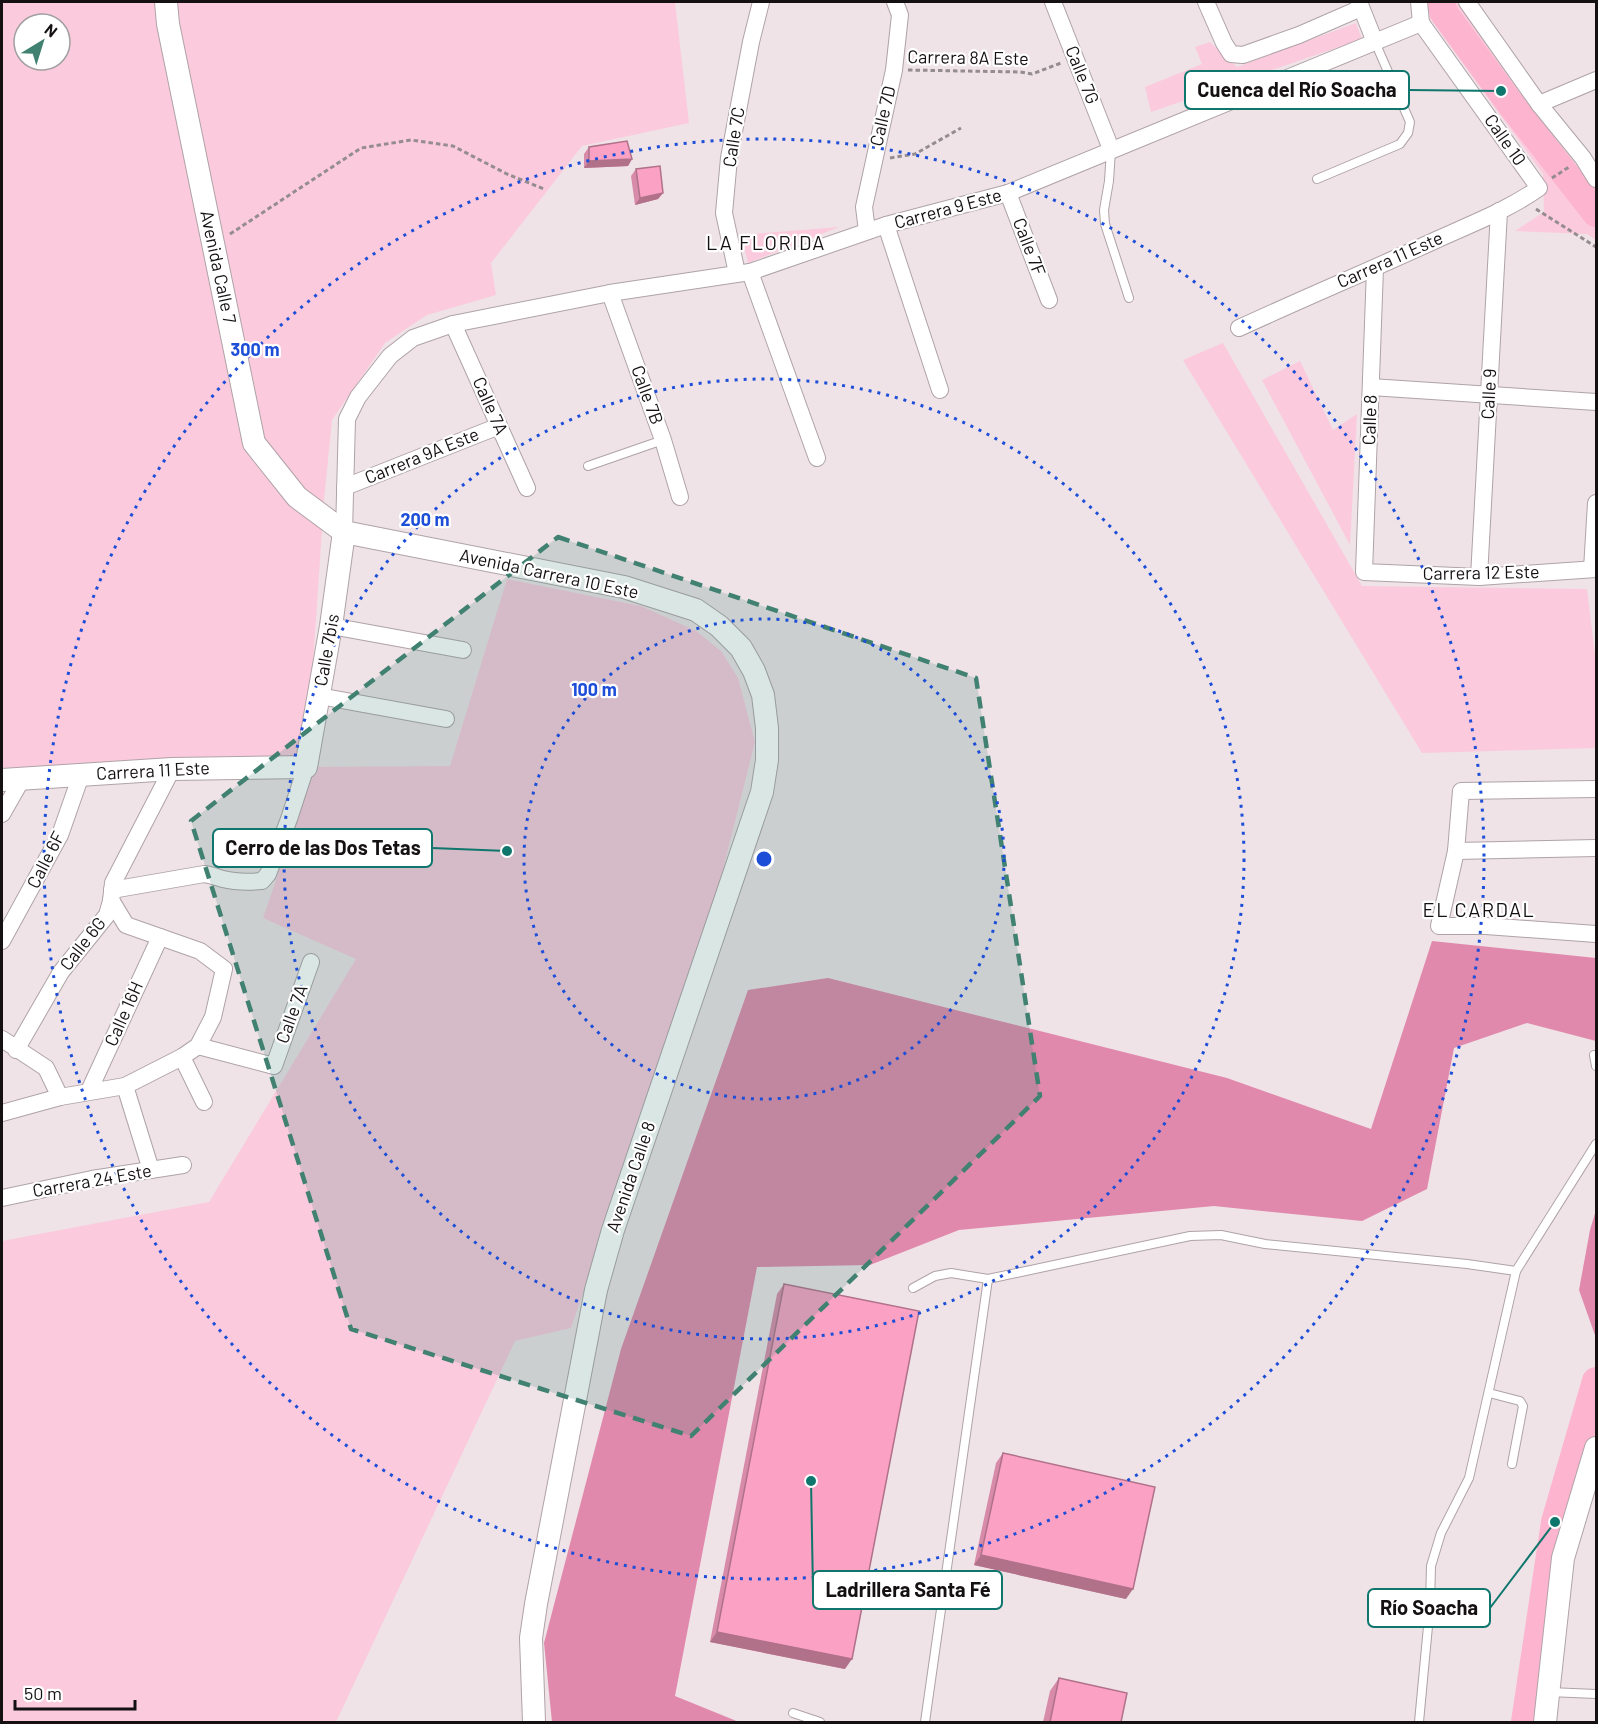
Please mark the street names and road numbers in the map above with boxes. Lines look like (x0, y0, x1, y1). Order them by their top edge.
street label: Calle 7G (1061, 42, 1105, 107)
street label: Carrera 8A Este (907, 45, 1029, 69)
street label: Calle 7D (864, 84, 900, 148)
street label: Calle 7C (717, 105, 749, 169)
street label: Calle 10 (1480, 109, 1531, 169)
street label: Carrera 9 Este (892, 183, 1004, 233)
street label: Avenida Calle 7 (196, 208, 242, 326)
street label: Calle 7F (1009, 215, 1051, 279)
street label: Carrera 11 Este (1333, 226, 1446, 292)
street label: Calle 7B (627, 362, 669, 427)
street label: Calle 9 (1476, 368, 1500, 420)
street label: Calle 7A (468, 373, 513, 438)
street label: Calle 8 (1357, 394, 1381, 446)
street label: Carrera 9A Este (361, 422, 482, 488)
street label: Avenida Carrera 10 Este (458, 543, 641, 603)
street label: Carrera 12 Este (1422, 560, 1540, 584)
street label: Calle 7bis (309, 612, 343, 688)
street label: Carrera 11 Este (96, 756, 210, 784)
street label: Calle 6F (21, 827, 69, 892)
street label: Calle 6G (55, 912, 110, 974)
street label: Calle 16H (99, 978, 147, 1050)
street label: Calle 7A (270, 981, 312, 1046)
street label: Avenida Calle 8 (601, 1118, 659, 1235)
street label: Carrera 24 Este (31, 1159, 153, 1201)

